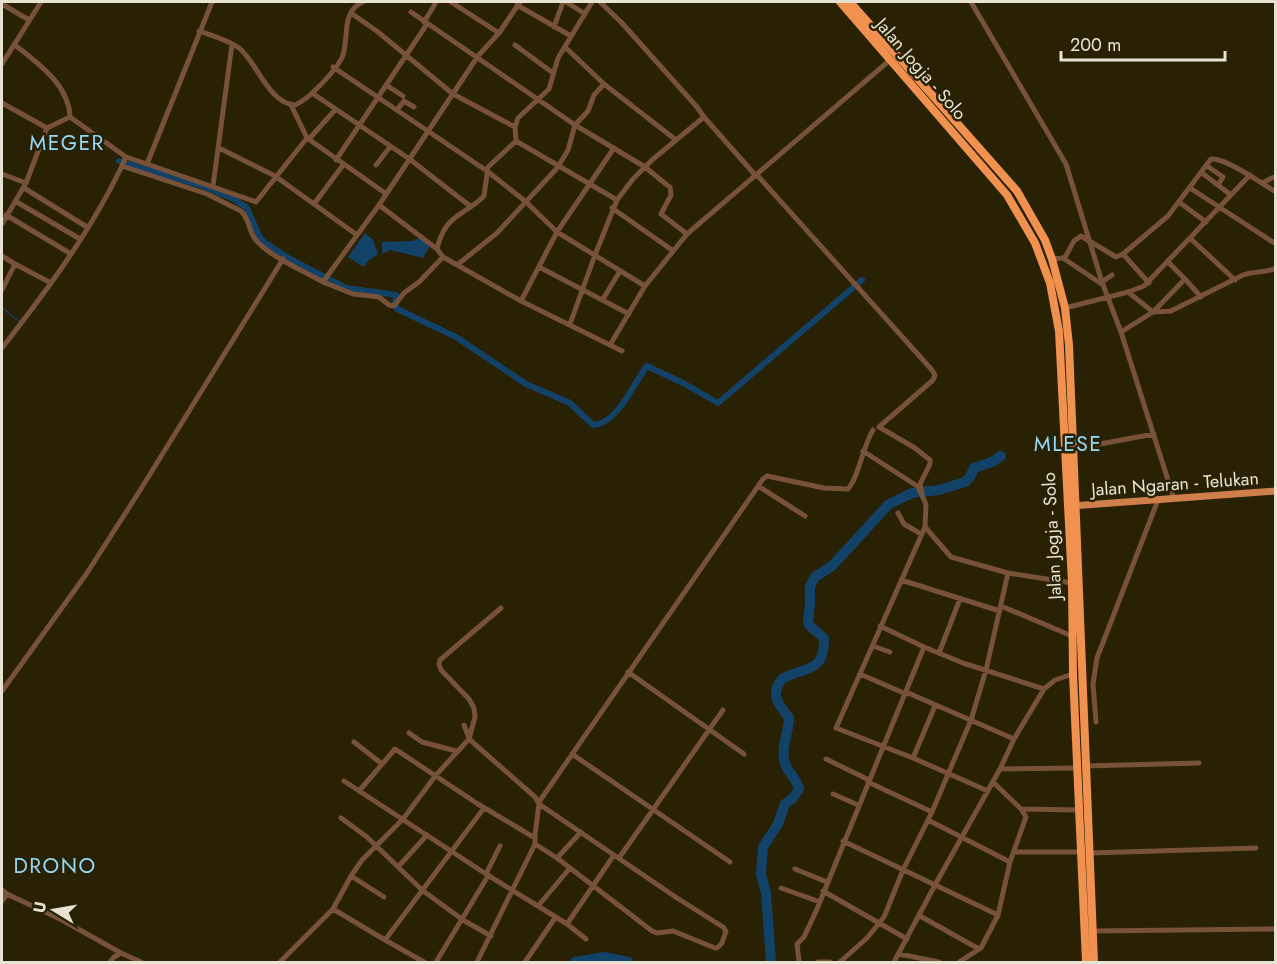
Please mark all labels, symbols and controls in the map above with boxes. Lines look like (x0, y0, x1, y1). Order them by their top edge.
street label: Jalan Jogja - Solo (868, 11, 973, 126)
scale bar (1061, 24, 1224, 62)
text: 200 m (1070, 32, 1121, 58)
district label: MEGER (29, 128, 105, 158)
district label: MLESE (1034, 429, 1102, 459)
street label: Jalan Ngaran - Telukan (1088, 465, 1260, 503)
street label: Jalan Jogja - Solo (1036, 471, 1068, 602)
district label: DRONO (14, 851, 97, 881)
north arrow (24, 880, 84, 940)
text: U (27, 900, 52, 915)

